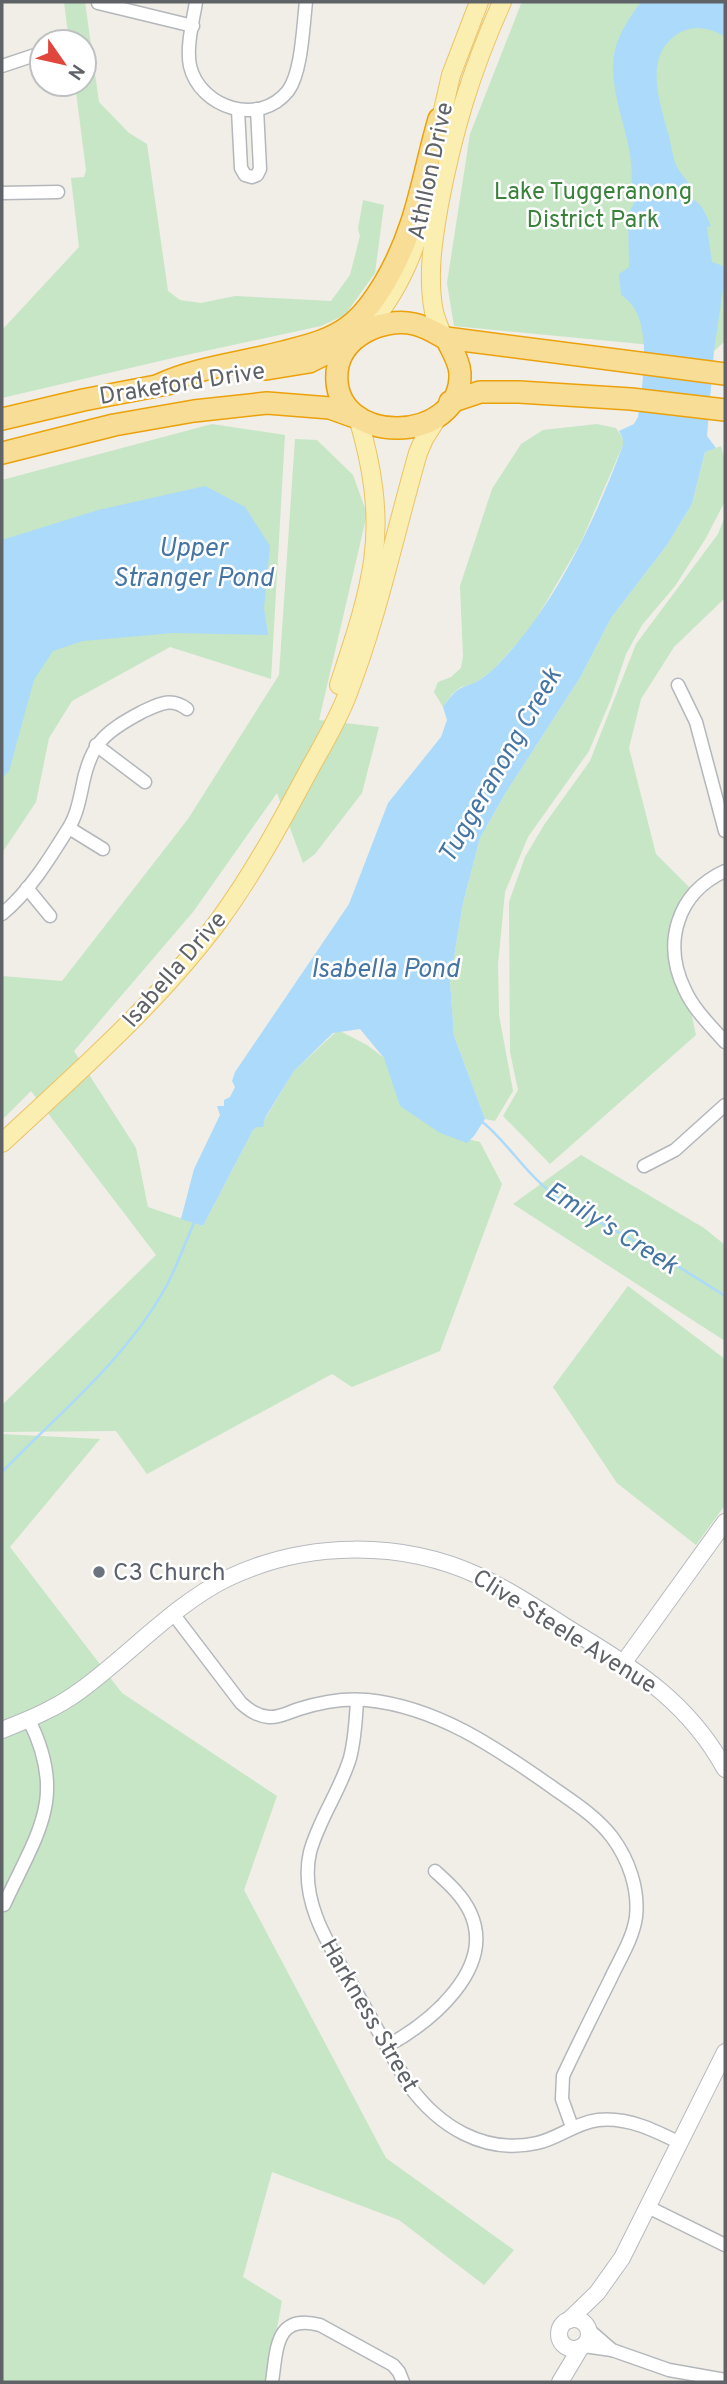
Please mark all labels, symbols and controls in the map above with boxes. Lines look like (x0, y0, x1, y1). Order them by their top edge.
north arrow (28, 28, 98, 98)
text: N (62, 59, 89, 84)
street label: Athllon Drive (403, 100, 461, 243)
park label: Lake Tuggeranong District Park (494, 178, 692, 236)
street label: Drakeford Drive (97, 357, 268, 413)
water label: Upper Stranger Pond (113, 533, 275, 596)
water label: Tuggeranong Creek (432, 662, 571, 870)
street label: Isabella Drive (117, 906, 234, 1035)
water label: Isabella Pond (311, 954, 461, 987)
water label: Emily's Creek (538, 1175, 684, 1284)
place label: C3 Church (113, 1559, 226, 1589)
marker: C3 Church (91, 1564, 107, 1580)
street label: Clive Steele Avenue (466, 1564, 662, 1702)
street label: Harkness Street (312, 1934, 424, 2098)

